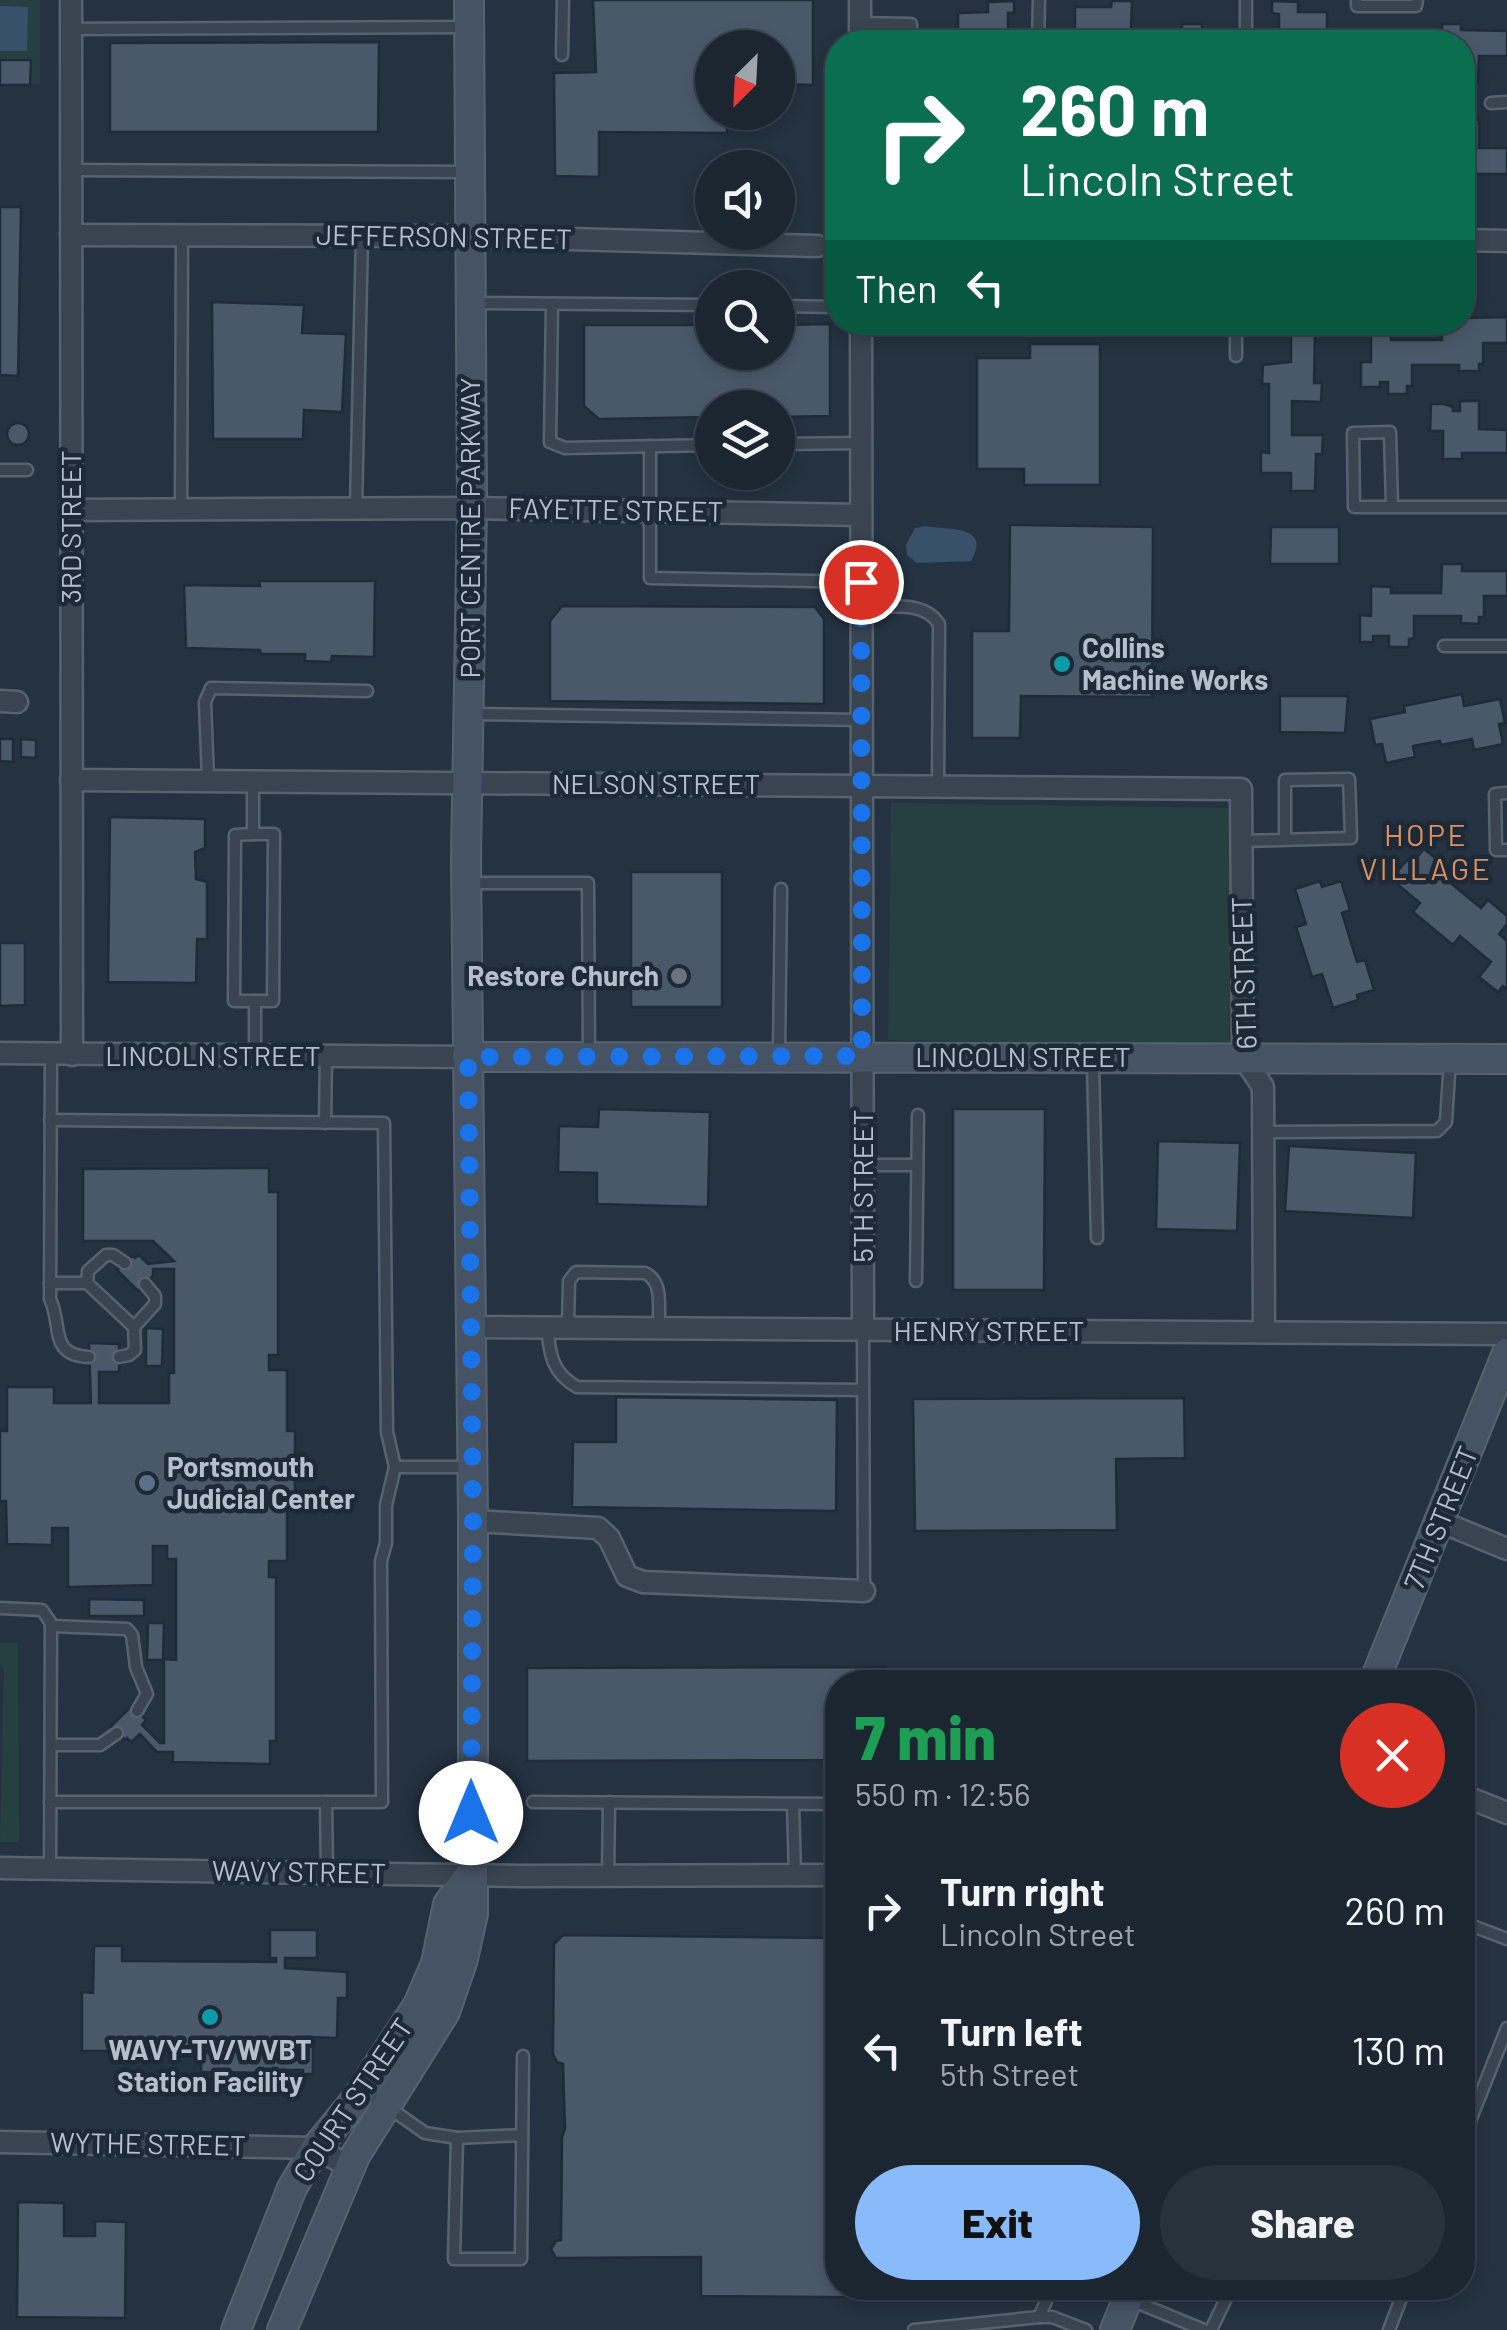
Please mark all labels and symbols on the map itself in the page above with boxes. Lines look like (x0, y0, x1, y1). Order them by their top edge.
north arrow (695, 30, 795, 130)
street label: JEFFERSON STREET (316, 217, 572, 255)
street label: PORT CENTRE PARKWAY (452, 377, 486, 679)
street label: 3RD STREET (53, 450, 87, 604)
street label: FAYETTE STREET (508, 490, 724, 528)
pin (819, 540, 904, 625)
place label: Collins Machine Works (1082, 630, 1268, 696)
marker: Collins Machine Works (1051, 653, 1073, 675)
street label: NELSON STREET (552, 766, 760, 800)
district label: HOPE VILLAGE (1360, 816, 1492, 886)
street label: 6TH STREET (1223, 896, 1263, 1050)
place label: Restore Church (467, 958, 659, 992)
marker: Restore Church (668, 965, 690, 987)
street label: LINCOLN STREET (105, 1038, 321, 1072)
street label: LINCOLN STREET (915, 1039, 1131, 1073)
street label: 5TH STREET (845, 1110, 879, 1262)
street label: HENRY STREET (893, 1313, 1085, 1347)
street label: 7TH STREET (1396, 1441, 1484, 1594)
place label: Portsmouth Judicial Center (167, 1449, 355, 1515)
marker: Portsmouth Judicial Center (136, 1472, 158, 1494)
position arrow (419, 1761, 523, 1865)
street label: WAVY STREET (212, 1852, 386, 1890)
marker: WAVY-TV/WVBT Station Facility (199, 2006, 221, 2028)
street label: COURT STREET (285, 2011, 419, 2188)
place label: WAVY-TV/WVBT Station Facility (108, 2032, 312, 2098)
street label: WYTHE STREET (50, 2124, 246, 2162)

